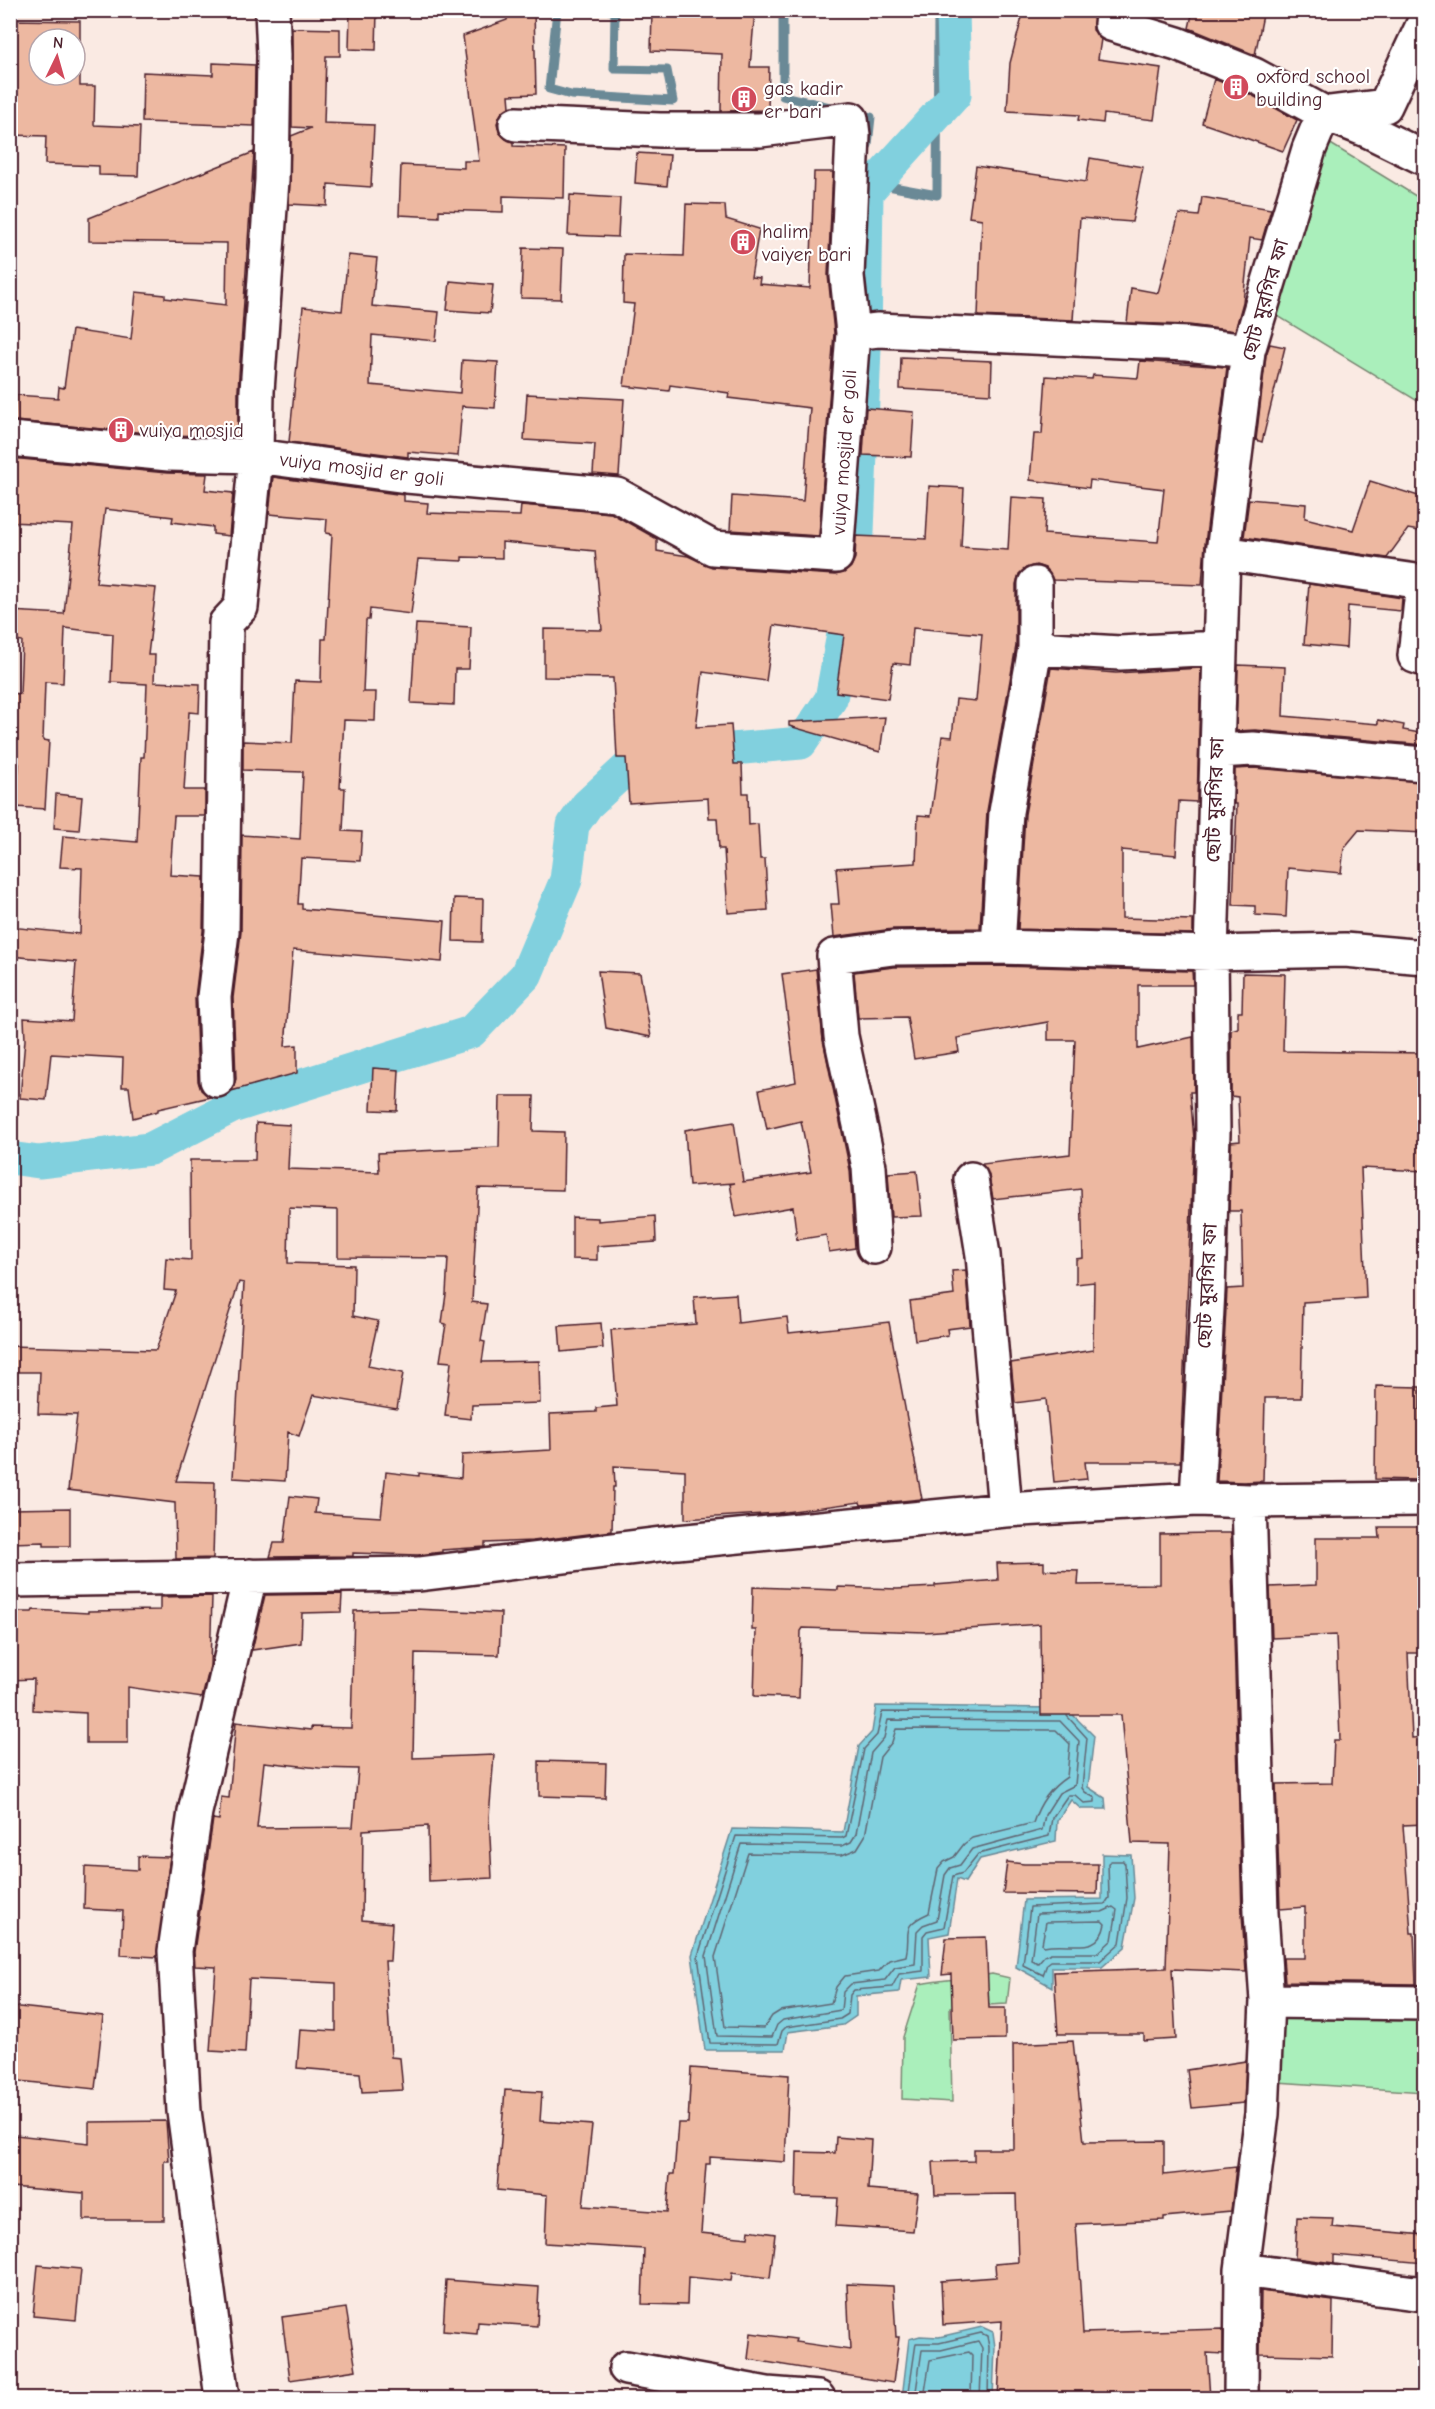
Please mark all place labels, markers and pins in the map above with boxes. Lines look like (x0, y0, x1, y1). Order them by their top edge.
place label: oxford school building (1256, 65, 1370, 111)
building icon: oxford school building (1221, 72, 1251, 102)
place label: gas kadir er bari (764, 77, 843, 123)
building icon: gas kadir er bari (729, 84, 759, 114)
place label: halim vaiyer bari (761, 220, 852, 266)
building icon: halim vaiyer bari (728, 227, 758, 257)
building icon: vuiya mosjid (106, 415, 136, 445)
place label: vuiya mosjid (139, 419, 244, 442)

